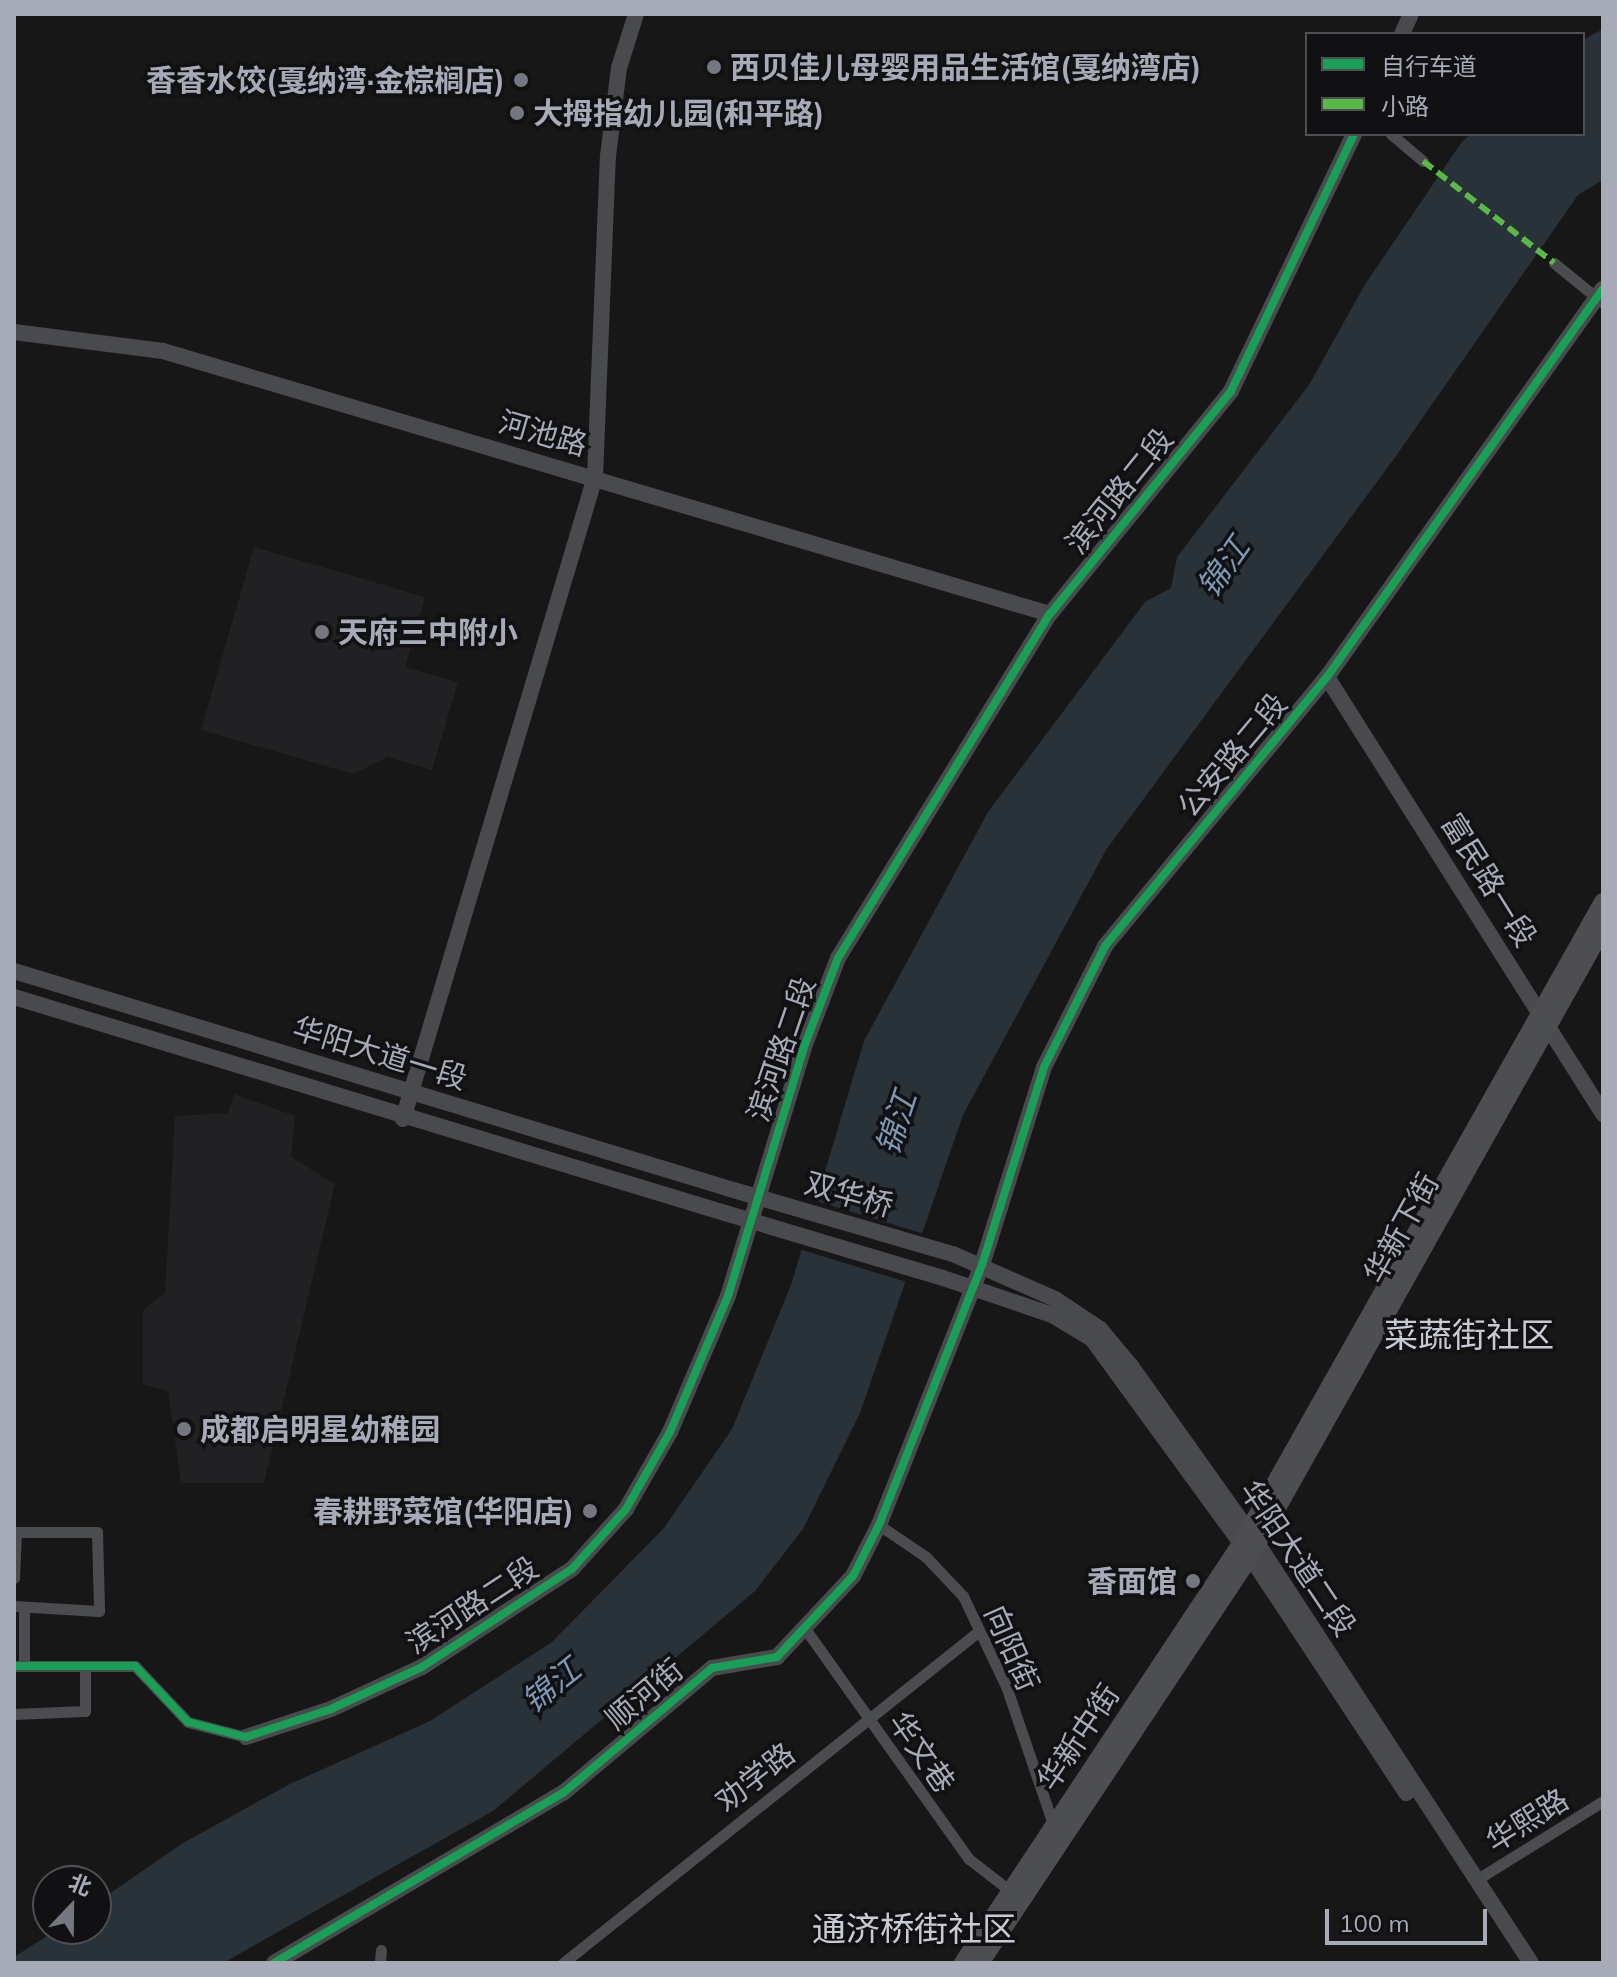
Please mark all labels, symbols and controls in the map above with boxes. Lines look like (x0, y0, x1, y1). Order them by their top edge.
legend (1305, 32, 1585, 136)
place label: 西贝佳儿母婴用品生活馆(戛纳湾店) (730, 49, 1201, 85)
text: 自行车道 (1381, 51, 1477, 81)
marker: 西贝佳儿母婴用品生活馆(戛纳湾店) (705, 58, 723, 76)
place label: 香香水饺(戛纳湾·金棕榈店) (146, 62, 505, 98)
marker: 香香水饺(戛纳湾·金棕榈店) (512, 71, 530, 89)
text: 小路 (1381, 91, 1429, 121)
place label: 大拇指幼儿园(和平路) (533, 95, 824, 131)
marker: 大拇指幼儿园(和平路) (508, 104, 526, 122)
street label: 河池路 (495, 403, 591, 463)
street label: 滨河路二段 (1058, 421, 1180, 561)
water label: 锦江 (1189, 530, 1257, 604)
place label: 天府三中附小 (338, 614, 518, 650)
marker: 天府三中附小 (313, 623, 331, 641)
street label: 公安路二段 (1170, 686, 1294, 824)
street label: 富民路一段 (1434, 807, 1544, 953)
street label: 滨河路二段 (740, 972, 822, 1126)
street label: 华阳大道一段 (289, 1009, 471, 1097)
water label: 锦江 (868, 1087, 924, 1159)
street label: 双华桥 (801, 1164, 897, 1224)
street label: 华新下街 (1356, 1167, 1446, 1289)
district label: 菜蔬街社区 (1384, 1315, 1554, 1355)
place label: 成都启明星幼稚园 (200, 1411, 440, 1447)
marker: 成都启明星幼稚园 (175, 1420, 193, 1438)
street label: 华阳大道二段 (1233, 1473, 1363, 1643)
place label: 春耕野菜馆(华阳店) (313, 1493, 574, 1529)
marker: 春耕野菜馆(华阳店) (581, 1502, 599, 1520)
street label: 滨河路二段 (399, 1549, 545, 1661)
place label: 香面馆 (1087, 1563, 1177, 1599)
marker: 香面馆 (1184, 1572, 1202, 1590)
street label: 向阳街 (977, 1600, 1047, 1696)
water label: 锦江 (514, 1650, 588, 1720)
street label: 顺河街 (598, 1651, 690, 1737)
street label: 华新中街 (1030, 1677, 1126, 1797)
street label: 华文巷 (881, 1705, 963, 1799)
street label: 劝学路 (708, 1735, 802, 1819)
street label: 华熙路 (1479, 1781, 1575, 1859)
north arrow (32, 1865, 112, 1945)
text: 北 (65, 1867, 96, 1902)
scale bar (1329, 1893, 1491, 1943)
text: 100 m (1339, 1908, 1410, 1938)
district label: 通济桥街社区 (812, 1909, 1016, 1949)

